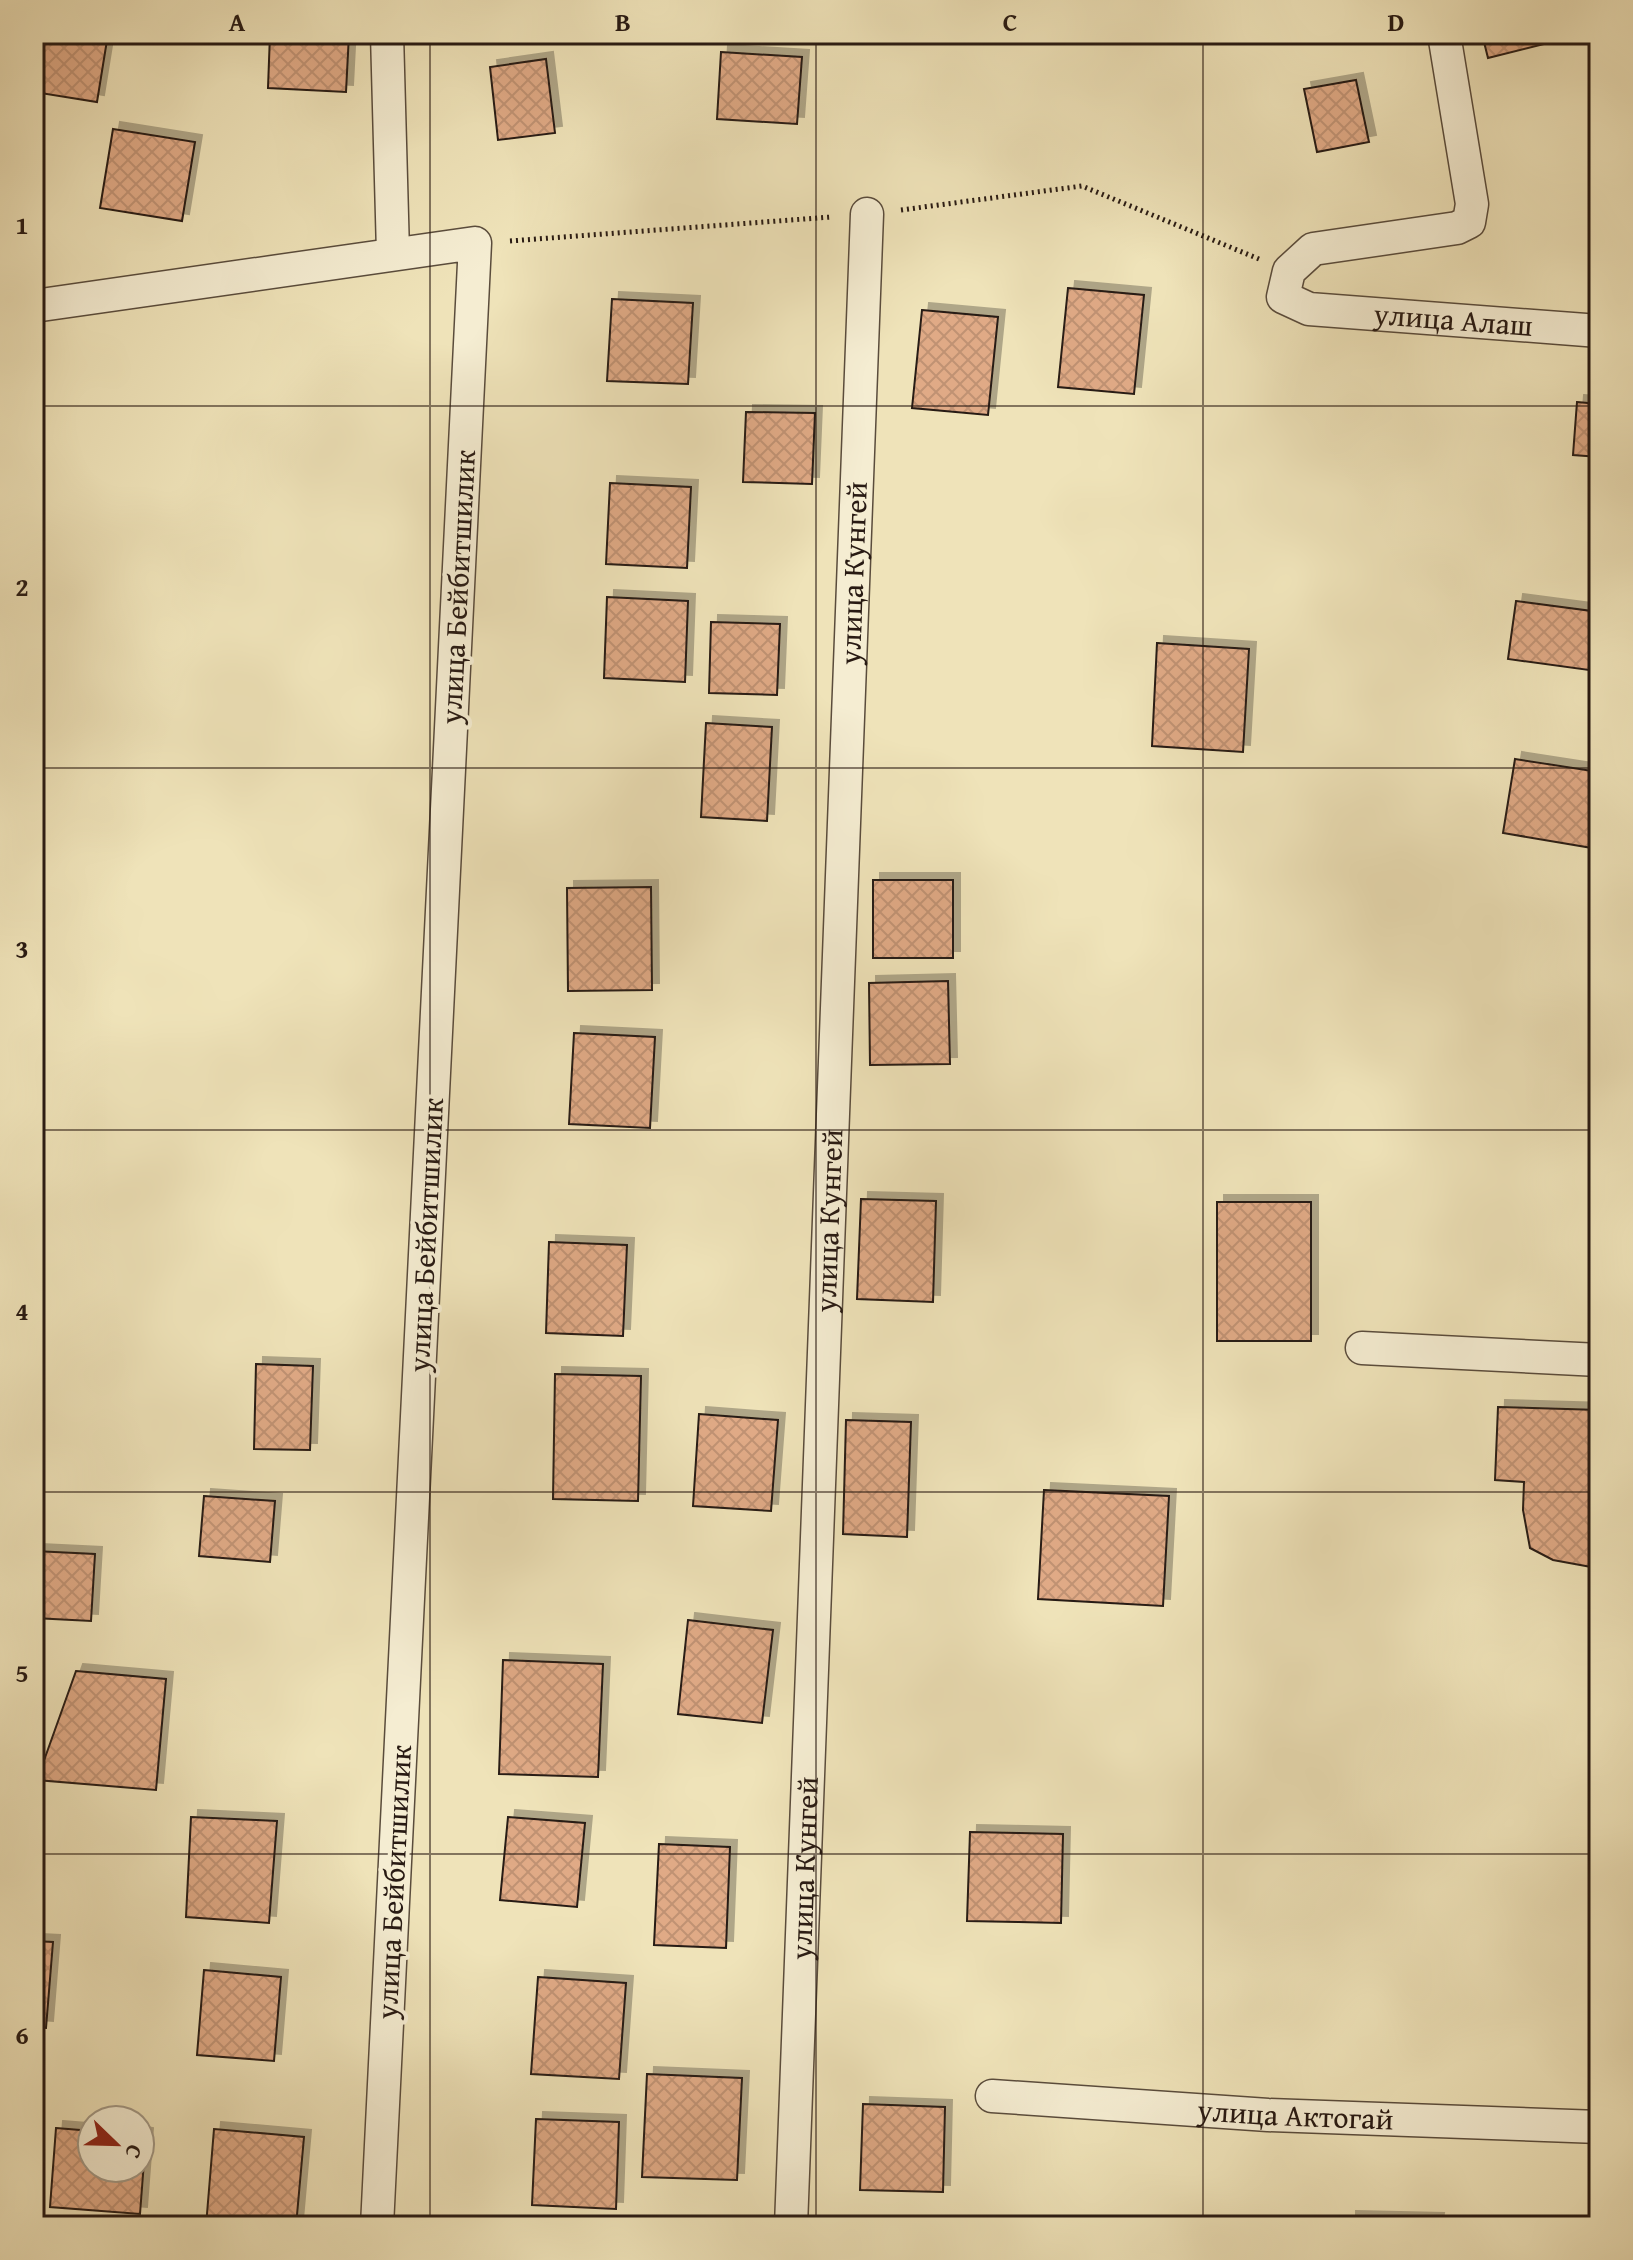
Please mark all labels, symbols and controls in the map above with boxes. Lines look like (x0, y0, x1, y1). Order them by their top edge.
text: A (229, 2, 246, 41)
text: B (615, 2, 631, 41)
text: C (1003, 2, 1017, 41)
text: D (1388, 2, 1404, 41)
text: 1 (15, 205, 29, 244)
street label: улица Алаш (1371, 291, 1534, 347)
street label: улица Бейбитшилик (428, 448, 486, 726)
street label: улица Кунгей (827, 481, 878, 667)
text: 2 (15, 567, 29, 606)
text: 3 (15, 929, 29, 968)
street label: улица Бейбитшилик (396, 1096, 454, 1374)
street label: улица Кунгей (802, 1128, 853, 1314)
text: 4 (15, 1291, 29, 1330)
text: 5 (15, 1653, 29, 1692)
street label: улица Бейбитшилик (364, 1743, 422, 2021)
street label: улица Кунгей (778, 1776, 829, 1962)
text: 6 (15, 2015, 29, 2054)
street label: улица Актогай (1195, 2087, 1394, 2141)
north arrow (76, 2104, 156, 2184)
text: С (117, 2140, 152, 2164)

